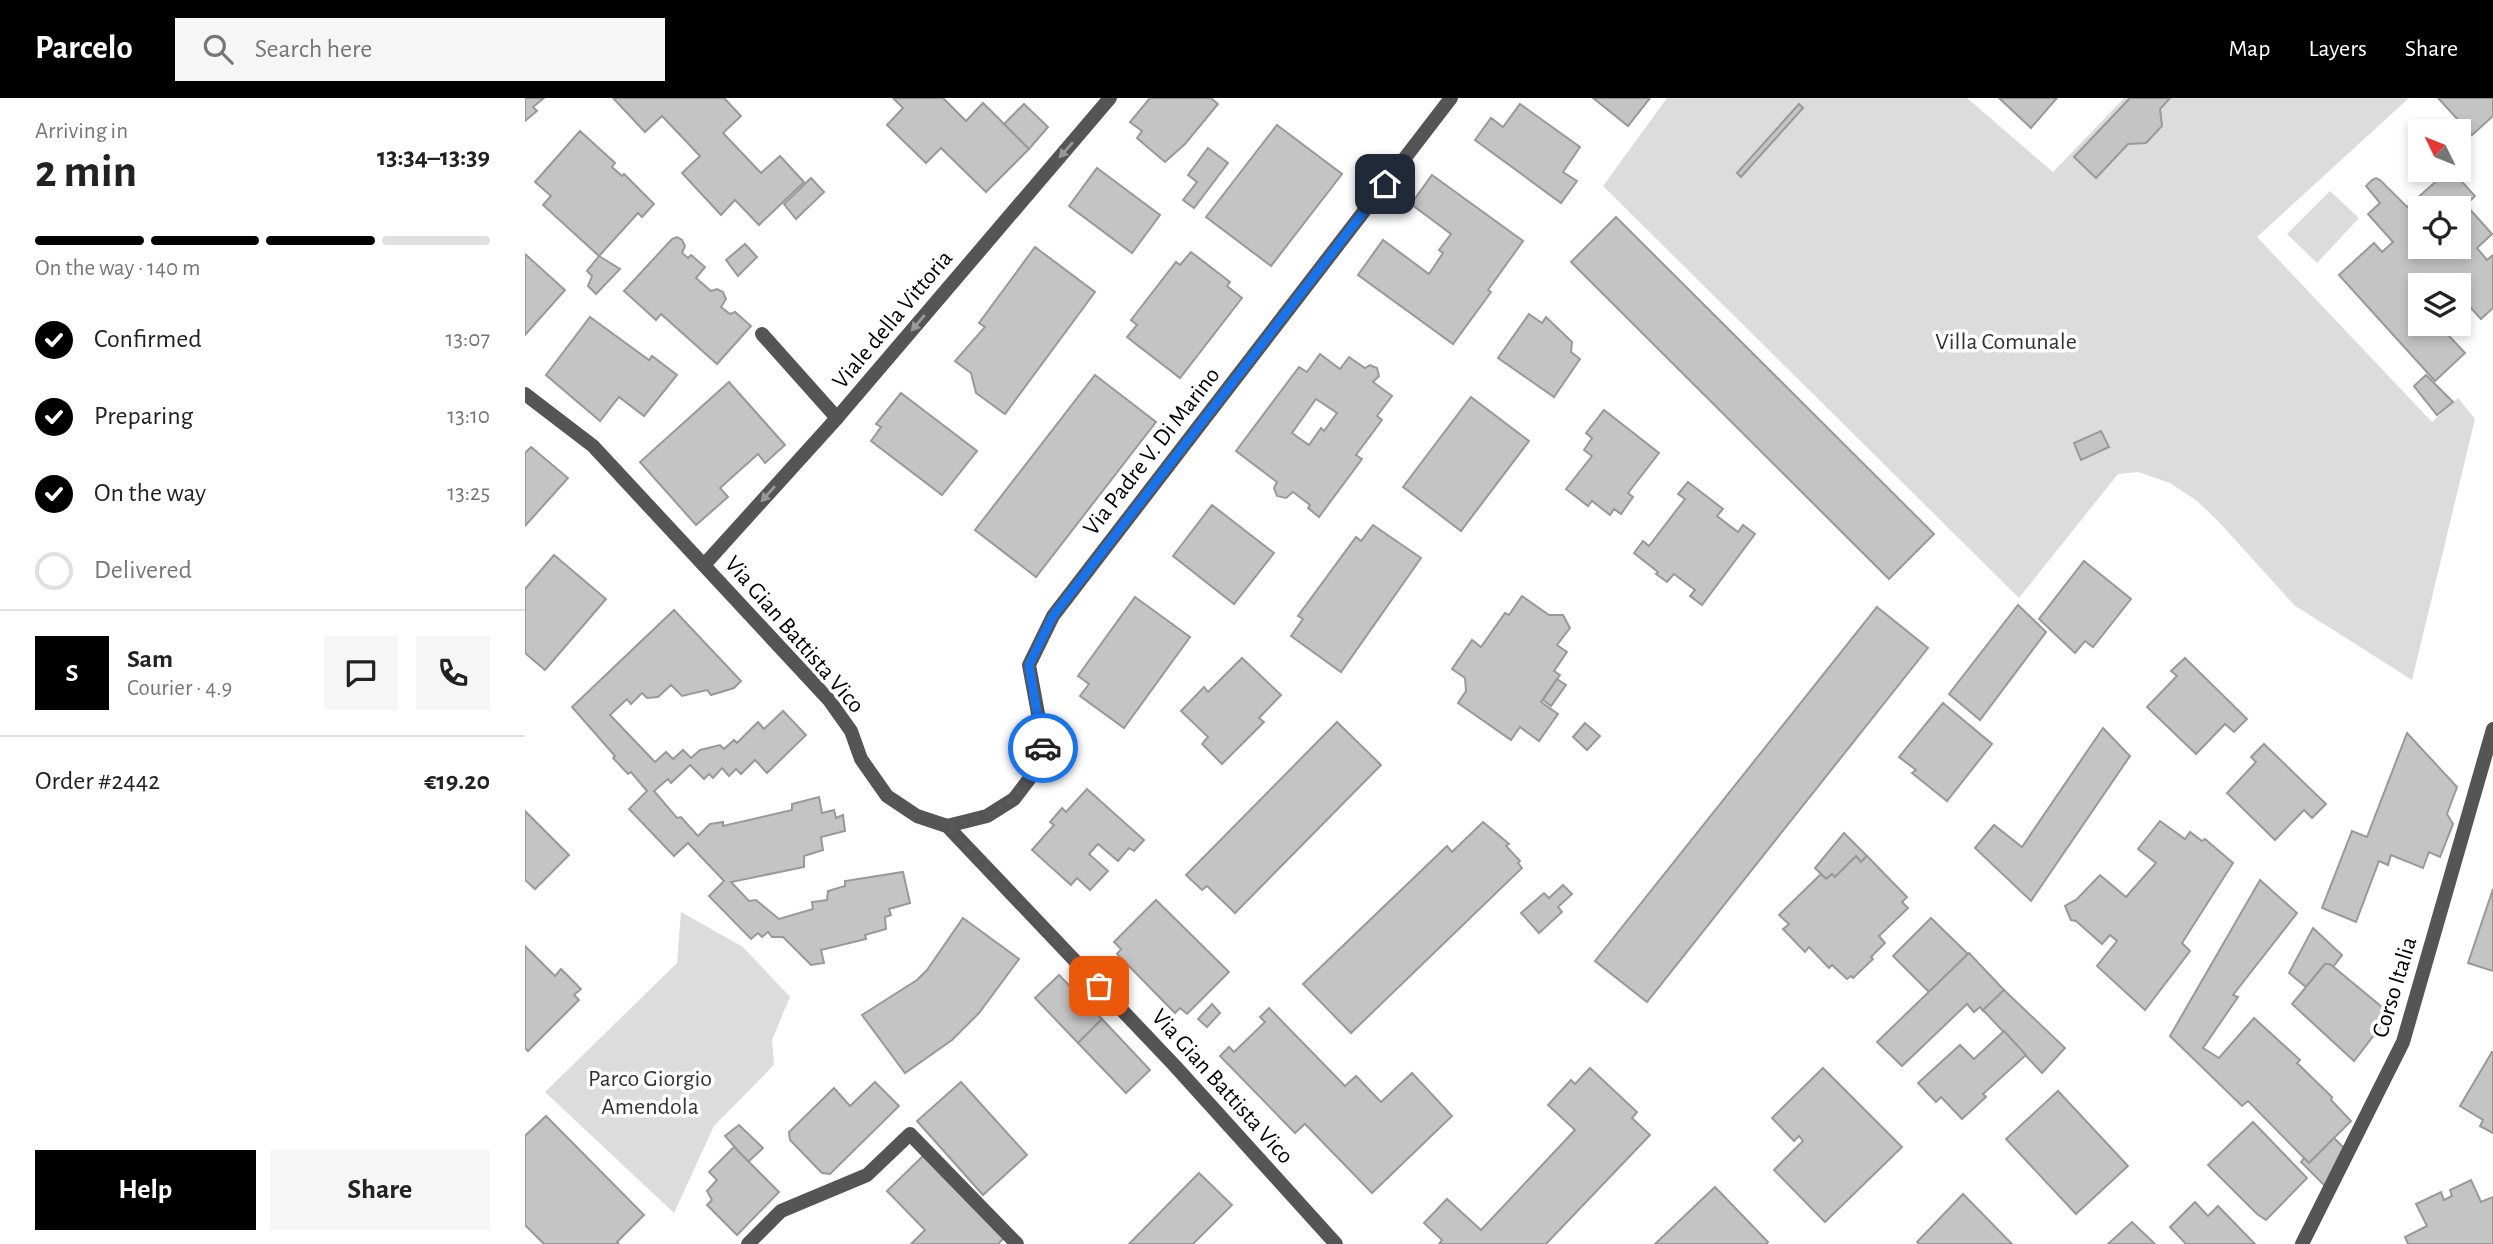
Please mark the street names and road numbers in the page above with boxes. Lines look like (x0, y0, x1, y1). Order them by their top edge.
street label: Viale della Vittoria (828, 246, 957, 393)
street label: Via Padre V. Di Marino (1079, 363, 1225, 540)
street label: Via Gian Battista Vico (720, 552, 869, 718)
street label: Corso Italia (2368, 934, 2422, 1040)
street label: Via Gian Battista Vico (1147, 1005, 1298, 1169)

